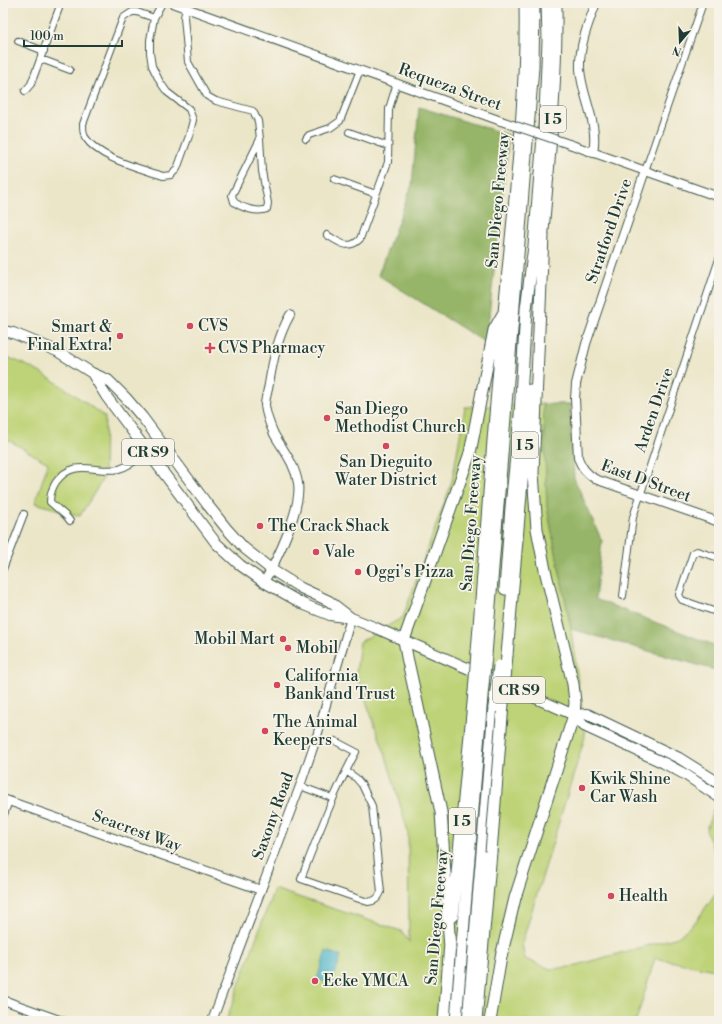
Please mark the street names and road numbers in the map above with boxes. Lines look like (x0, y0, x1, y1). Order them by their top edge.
street label: Requeza Street (396, 59, 505, 115)
road number: I 5 (540, 106, 566, 132)
street label: San Diego Freeway (482, 131, 514, 269)
street label: Stratford Drive (582, 176, 636, 286)
street label: Arden Drive (630, 365, 678, 456)
road number: I 5 (512, 432, 538, 458)
road number: CR S9 (122, 439, 174, 465)
street label: San Diego Freeway (456, 454, 486, 592)
street label: East D Street (598, 455, 694, 507)
road number: CR S9 (493, 677, 545, 703)
street label: Saxony Road (248, 770, 298, 862)
street label: Seacrest Way (90, 806, 185, 856)
road number: I 5 (449, 808, 475, 834)
street label: San Diego Freeway (421, 848, 453, 986)

